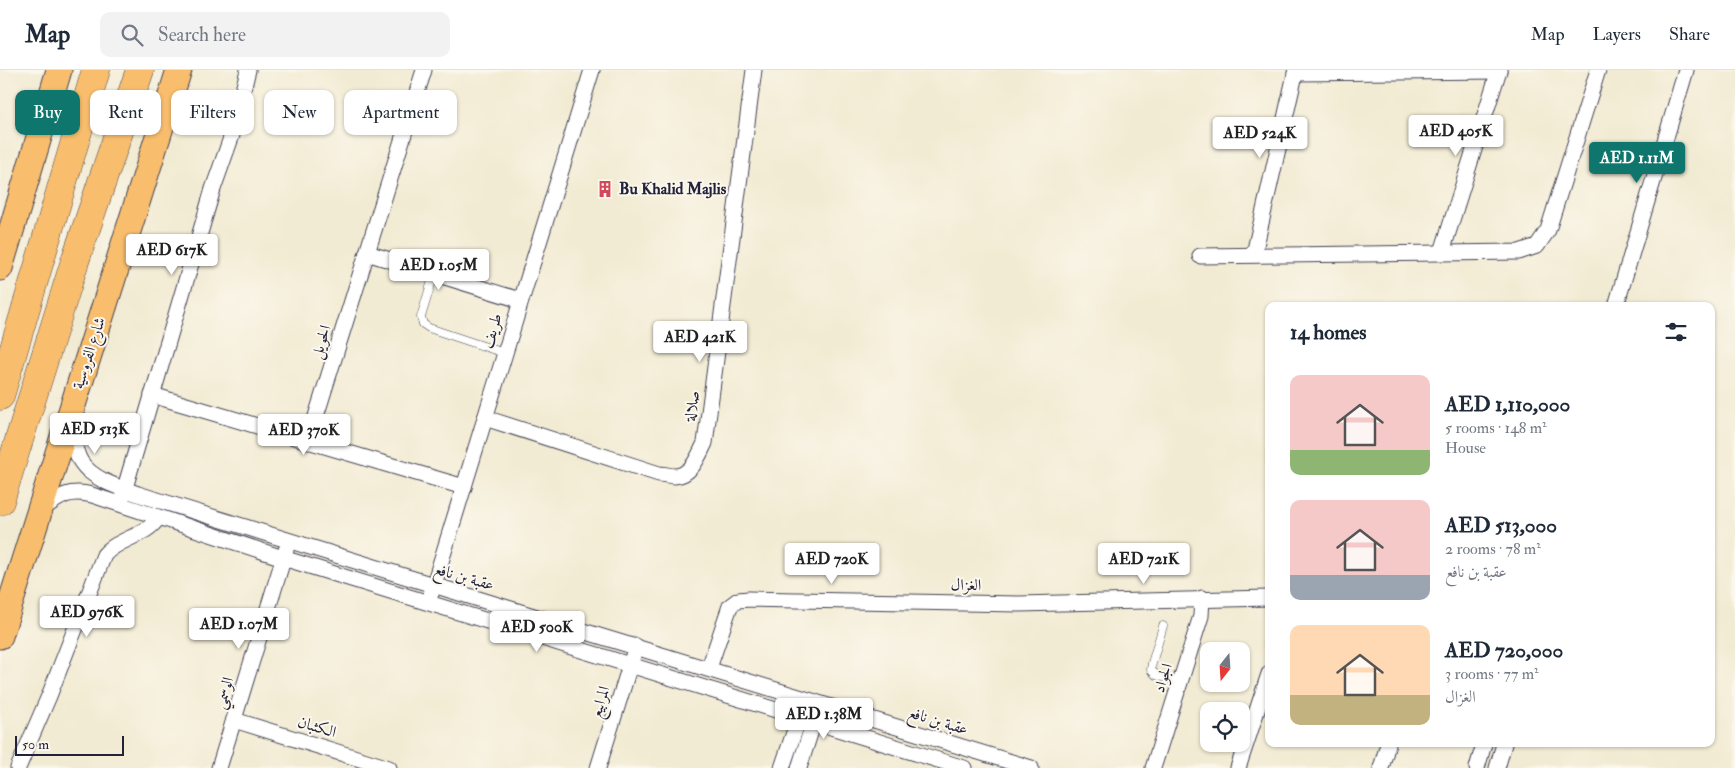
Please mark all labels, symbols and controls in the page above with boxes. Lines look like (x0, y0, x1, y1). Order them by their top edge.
search box (100, 12, 450, 57)
text: Map (25, 19, 70, 50)
icon: search (118, 21, 146, 49)
text: Search here (158, 23, 246, 47)
text: Map (1531, 23, 1565, 46)
text: Layers (1593, 23, 1641, 46)
text: Share (1669, 23, 1710, 46)
chip: Buy (15, 90, 80, 135)
chip: Rent (90, 90, 161, 135)
chip: Filters (171, 90, 254, 135)
chip: New (264, 90, 334, 135)
chip: Apartment (344, 90, 457, 135)
pin: AED 405K (1404, 114, 1508, 157)
pin: AED 524K (1208, 116, 1312, 159)
text: AED 405K (1419, 121, 1493, 141)
text: AED 524K (1224, 123, 1296, 143)
pin: AED 1.11M (1580, 142, 1694, 184)
text: AED 1.11M (1600, 148, 1674, 168)
building icon: Bu Khalid Majlis (595, 179, 615, 199)
place label: Bu Khalid Majlis (619, 179, 727, 199)
pin: AED 617K (120, 234, 224, 276)
text: AED 617K (137, 240, 207, 260)
pin: AED 1.05M (382, 248, 496, 291)
text: AED 1.05M (400, 255, 478, 275)
street label: طريف (477, 311, 507, 351)
street label: شارع الفروسية (68, 315, 113, 392)
icon: filters (1662, 318, 1690, 346)
text: 14 homes (1290, 319, 1367, 346)
pin: AED 421K (648, 320, 752, 363)
street label: الحويل (306, 323, 337, 362)
text: AED 421K (664, 327, 736, 347)
street label: صلالة (680, 389, 704, 424)
text: AED 1,110,000 (1445, 391, 1570, 418)
icon: home (1330, 395, 1390, 455)
pin: AED 513K (43, 412, 147, 455)
pin: AED 370K (252, 414, 356, 456)
text: 5 rooms · 148 m² (1445, 418, 1547, 438)
text: AED 513K (61, 419, 129, 439)
text: AED 370K (269, 420, 339, 440)
text: House (1445, 438, 1486, 458)
text: AED 513,000 (1445, 512, 1557, 539)
icon: home (1330, 520, 1390, 580)
text: 2 rooms · 78 m² (1445, 539, 1541, 559)
pin: AED 720K (780, 542, 884, 585)
pin: AED 721K (1092, 542, 1196, 585)
text: AED 720K (796, 549, 868, 569)
text: AED 721K (1109, 549, 1179, 569)
street label: عقبة بن نافع (430, 559, 496, 600)
text: عقبة بن نافع (1445, 562, 1507, 582)
street label: الغزال (950, 575, 982, 595)
pin: AED 976K (35, 596, 139, 638)
text: AED 976K (51, 602, 123, 622)
pin: AED 1.07M (182, 608, 296, 650)
pin: AED 500K (485, 610, 589, 653)
text: AED 1.07M (200, 614, 278, 634)
text: AED 500K (501, 617, 573, 637)
text: AED 720,000 (1445, 637, 1563, 664)
north arrow (1200, 642, 1250, 692)
map controls (1200, 642, 1250, 752)
icon: home (1330, 645, 1390, 705)
street label: الجواد (1149, 661, 1177, 695)
text: 3 rooms · 77 m² (1445, 664, 1539, 684)
street label: الوسمي (210, 675, 243, 713)
street label: المرابيع (586, 683, 619, 722)
text: الغزال (1445, 687, 1476, 707)
pin: AED 1.38M (767, 698, 881, 740)
street label: عقبة بن نافع (904, 702, 970, 744)
button: locate (1200, 702, 1250, 752)
text: AED 1.38M (786, 704, 862, 724)
street label: الكثبان (295, 712, 339, 742)
scale bar (15, 733, 124, 756)
text: 50 m (22, 736, 49, 753)

